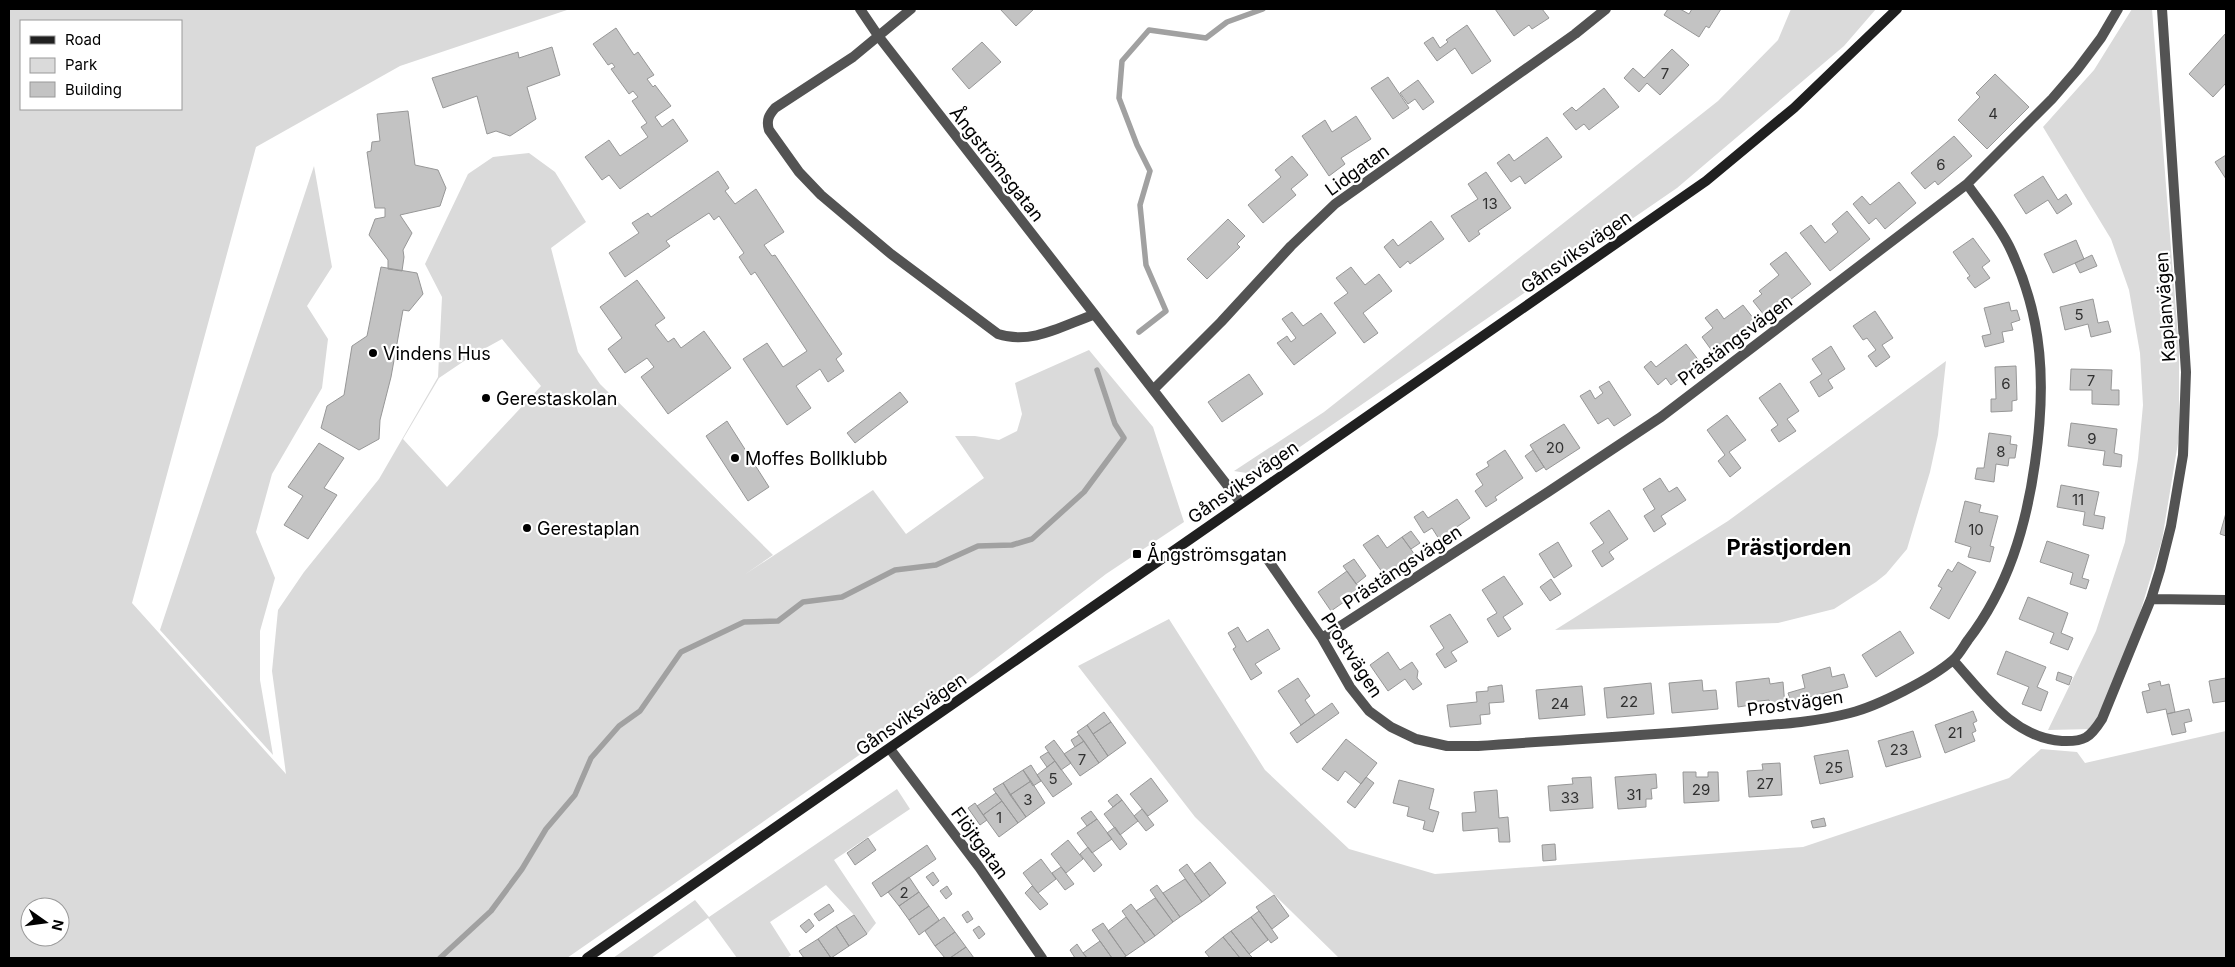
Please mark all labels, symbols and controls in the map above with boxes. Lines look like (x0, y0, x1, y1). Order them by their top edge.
legend (20, 20, 182, 110)
text: Road (65, 30, 101, 49)
text: Park (65, 55, 98, 74)
house number: 7 (1661, 64, 1669, 83)
text: Building (65, 80, 122, 99)
street label: Ångströmsgatan (946, 101, 1050, 226)
house number: 4 (1988, 104, 1998, 123)
street label: Lidgatan (1321, 140, 1393, 200)
house number: 6 (1936, 155, 1946, 174)
house number: 13 (1482, 194, 1498, 213)
street label: Gånsviksvägen (1517, 206, 1635, 298)
street label: Kaplanvägen (2151, 251, 2179, 363)
street label: Prästängsvägen (1674, 290, 1796, 390)
house number: 5 (2074, 305, 2084, 324)
place label: Vindens Hus (383, 343, 491, 364)
marker: Vindens Hus (367, 347, 379, 359)
house number: 7 (2087, 371, 2095, 390)
house number: 6 (2001, 374, 2011, 393)
place label: Gerestaskolan (496, 388, 617, 409)
marker: Gerestaskolan (480, 392, 492, 404)
house number: 9 (2087, 429, 2097, 448)
street label: Gånsviksvägen (1184, 436, 1302, 528)
house number: 20 (1546, 438, 1564, 457)
house number: 8 (1996, 442, 2006, 461)
place label: Moffes Bollklubb (745, 448, 887, 469)
marker: Moffes Bollklubb (729, 452, 741, 464)
house number: 11 (2072, 490, 2084, 509)
place label: Gerestaplan (537, 518, 640, 539)
house number: 10 (1968, 520, 1984, 539)
street label: Prästängsvägen (1339, 521, 1465, 613)
marker: Gerestaplan (521, 522, 533, 534)
district label: Prästjorden (1727, 534, 1851, 560)
place label: Ångströmsgatan (1147, 542, 1287, 565)
marker: Ångströmsgatan (1131, 548, 1143, 560)
street label: Prostvägen (1317, 609, 1387, 701)
street label: Gånsviksvägen (852, 668, 970, 760)
street label: Prostvägen (1746, 686, 1844, 720)
house number: 22 (1620, 692, 1638, 711)
house number: 24 (1551, 694, 1569, 713)
house number: 21 (1947, 723, 1963, 742)
house number: 23 (1890, 740, 1908, 759)
house number: 7 (1078, 750, 1086, 769)
house number: 25 (1825, 758, 1843, 777)
house number: 5 (1048, 769, 1058, 788)
house number: 27 (1756, 774, 1774, 793)
house number: 29 (1692, 780, 1710, 799)
house number: 31 (1626, 785, 1642, 804)
house number: 33 (1561, 788, 1579, 807)
house number: 3 (1023, 790, 1033, 809)
street label: Flöjtgatan (947, 803, 1013, 883)
house number: 1 (996, 808, 1002, 827)
house number: 2 (899, 883, 909, 902)
north arrow (20, 897, 70, 947)
text: N (49, 918, 68, 932)

